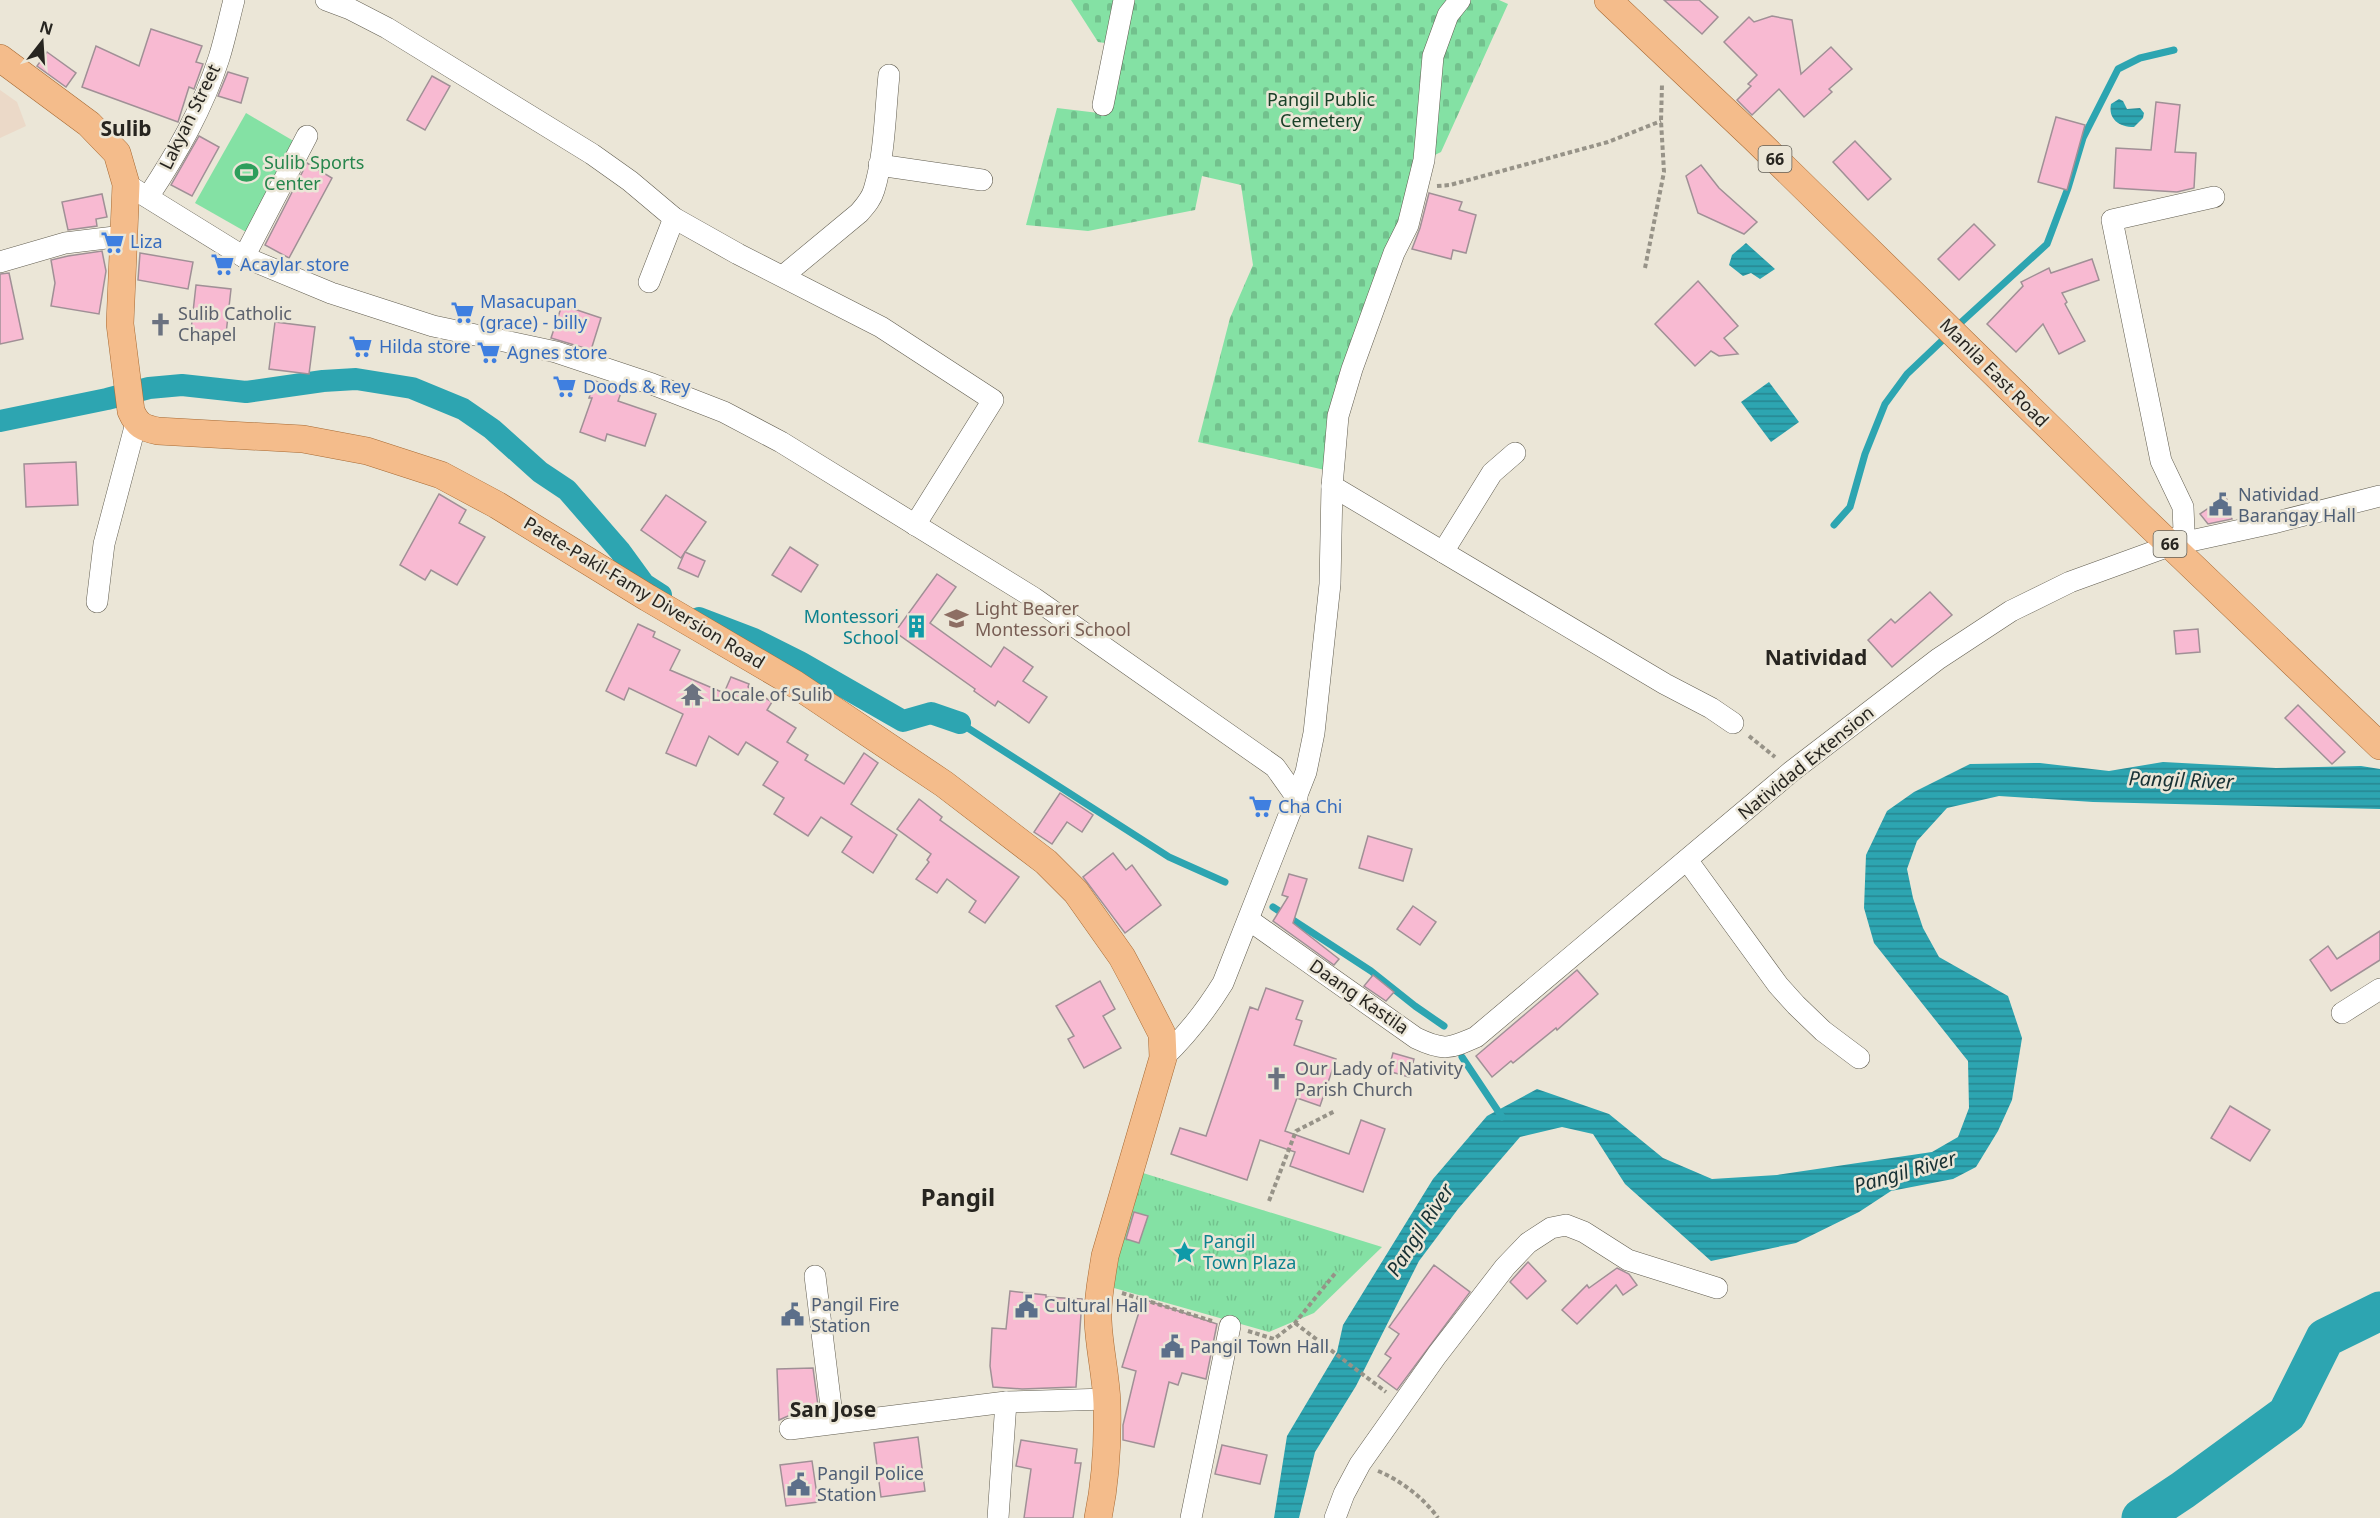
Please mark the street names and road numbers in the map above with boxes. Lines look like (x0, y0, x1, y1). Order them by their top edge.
street label: Lakyan Street (153, 59, 225, 173)
road number: 66 (1758, 146, 1792, 172)
street label: Manila East Road (1935, 313, 2054, 432)
street label: Paete-Pakil-Famy Diversion Road (520, 510, 769, 674)
road number: 66 (2154, 531, 2186, 557)
street label: Natividad Extension (1732, 700, 1878, 824)
street label: Daang Kastila (1305, 953, 1414, 1039)

